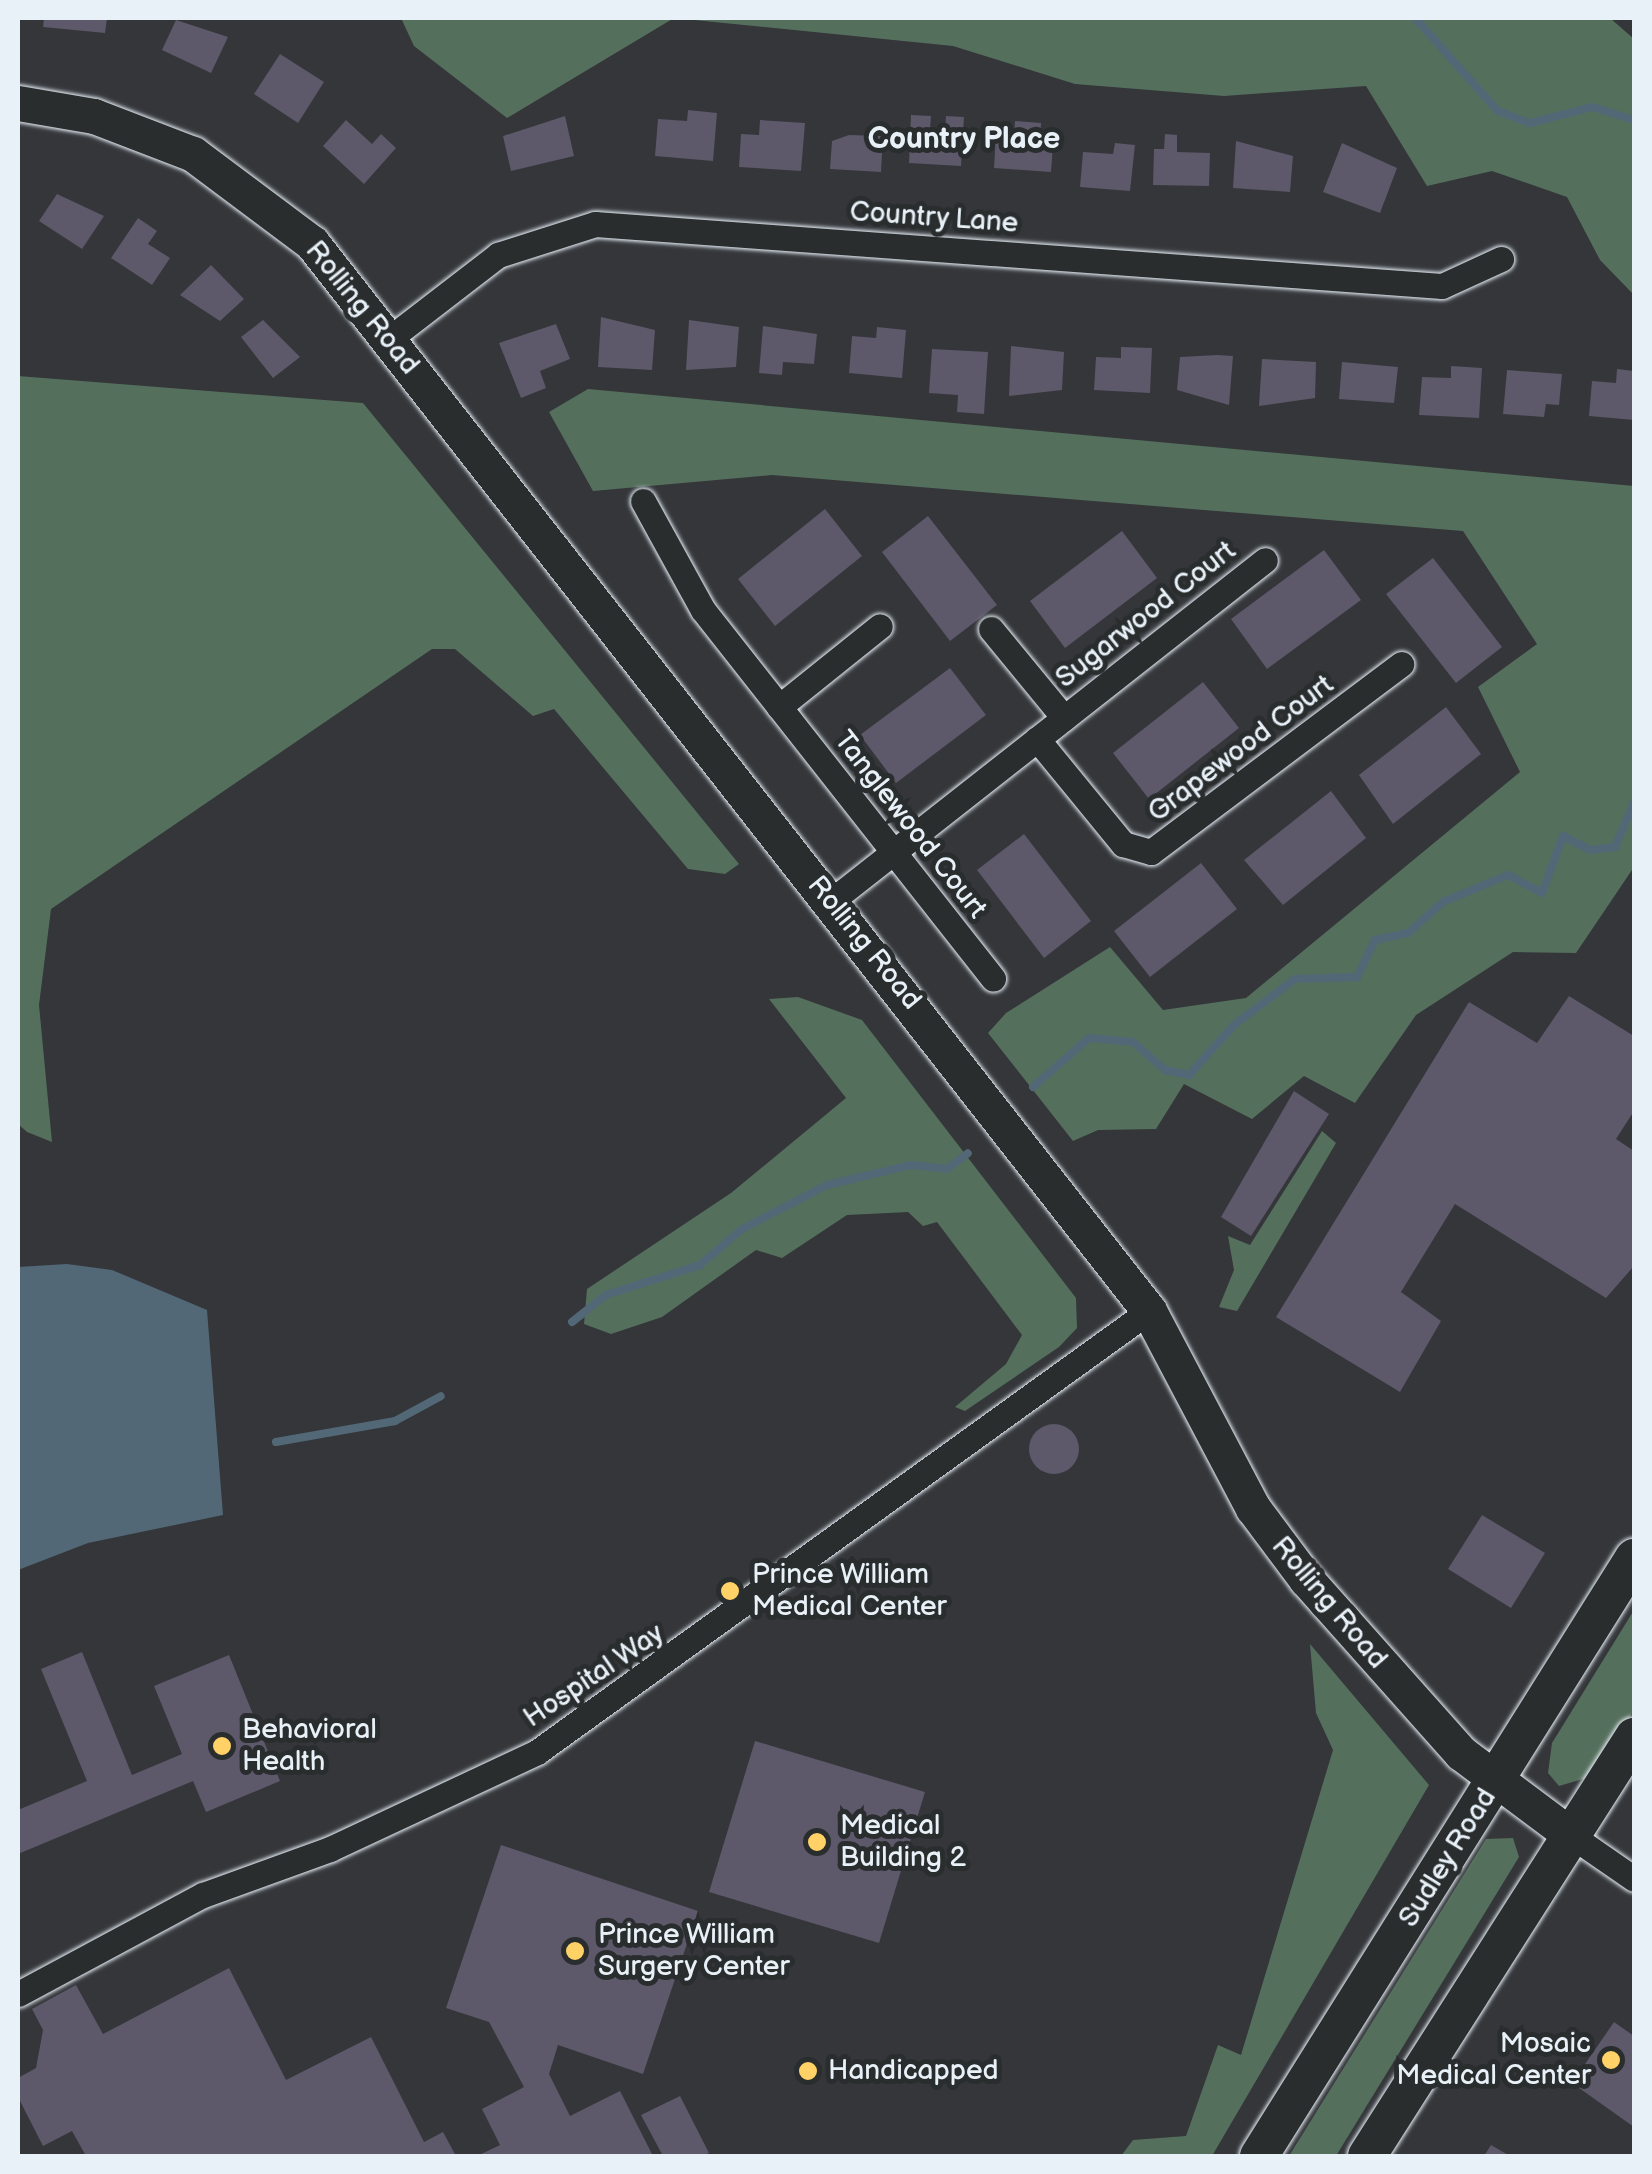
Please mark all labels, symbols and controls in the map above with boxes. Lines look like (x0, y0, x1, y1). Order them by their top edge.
district label: Country Place (867, 121, 1061, 157)
street label: Country Lane (848, 195, 1020, 241)
street label: Rolling Road (298, 234, 426, 382)
street label: Sugarwood Court (1049, 534, 1243, 696)
street label: Grapewood Court (1142, 668, 1340, 830)
street label: Tanglewood Court (826, 725, 994, 925)
street label: Rolling Road (800, 869, 928, 1017)
street label: Rolling Road (1264, 1530, 1394, 1676)
place label: Prince William Medical Center (752, 1558, 947, 1624)
marker: Prince William Medical Center (717, 1578, 743, 1604)
street label: Hospital Way (517, 1617, 671, 1735)
place label: Behavioral Health (242, 1713, 377, 1779)
marker: Behavioral Health (211, 1735, 233, 1757)
street label: Sudley Road (1392, 1782, 1504, 1934)
place label: Medical Building 2 (840, 1809, 966, 1875)
marker: Medical Building 2 (804, 1829, 830, 1855)
place label: Prince William Surgery Center (598, 1918, 791, 1984)
marker: Prince William Surgery Center (562, 1938, 588, 1964)
place label: Mosaic Medical Center (1396, 2027, 1591, 2093)
marker: Mosaic Medical Center (1600, 2049, 1622, 2071)
place label: Handicapped (828, 2054, 999, 2088)
marker: Handicapped (797, 2060, 819, 2082)

